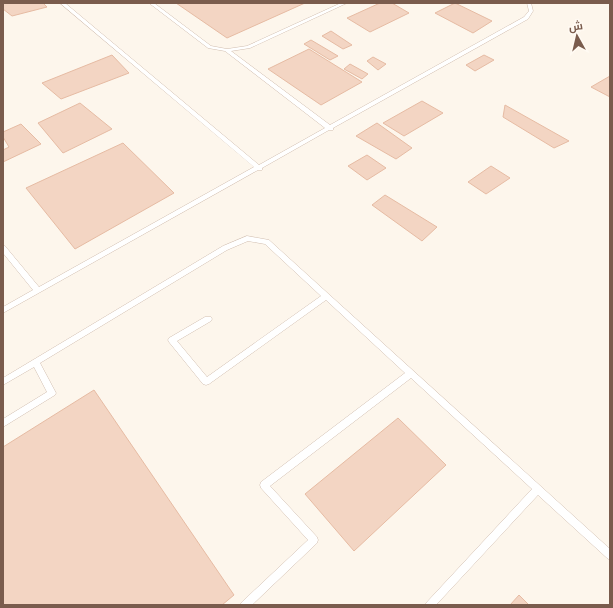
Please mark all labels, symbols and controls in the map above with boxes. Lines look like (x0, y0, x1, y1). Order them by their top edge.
north arrow (557, 16, 597, 56)
text: ش (568, 19, 584, 34)

